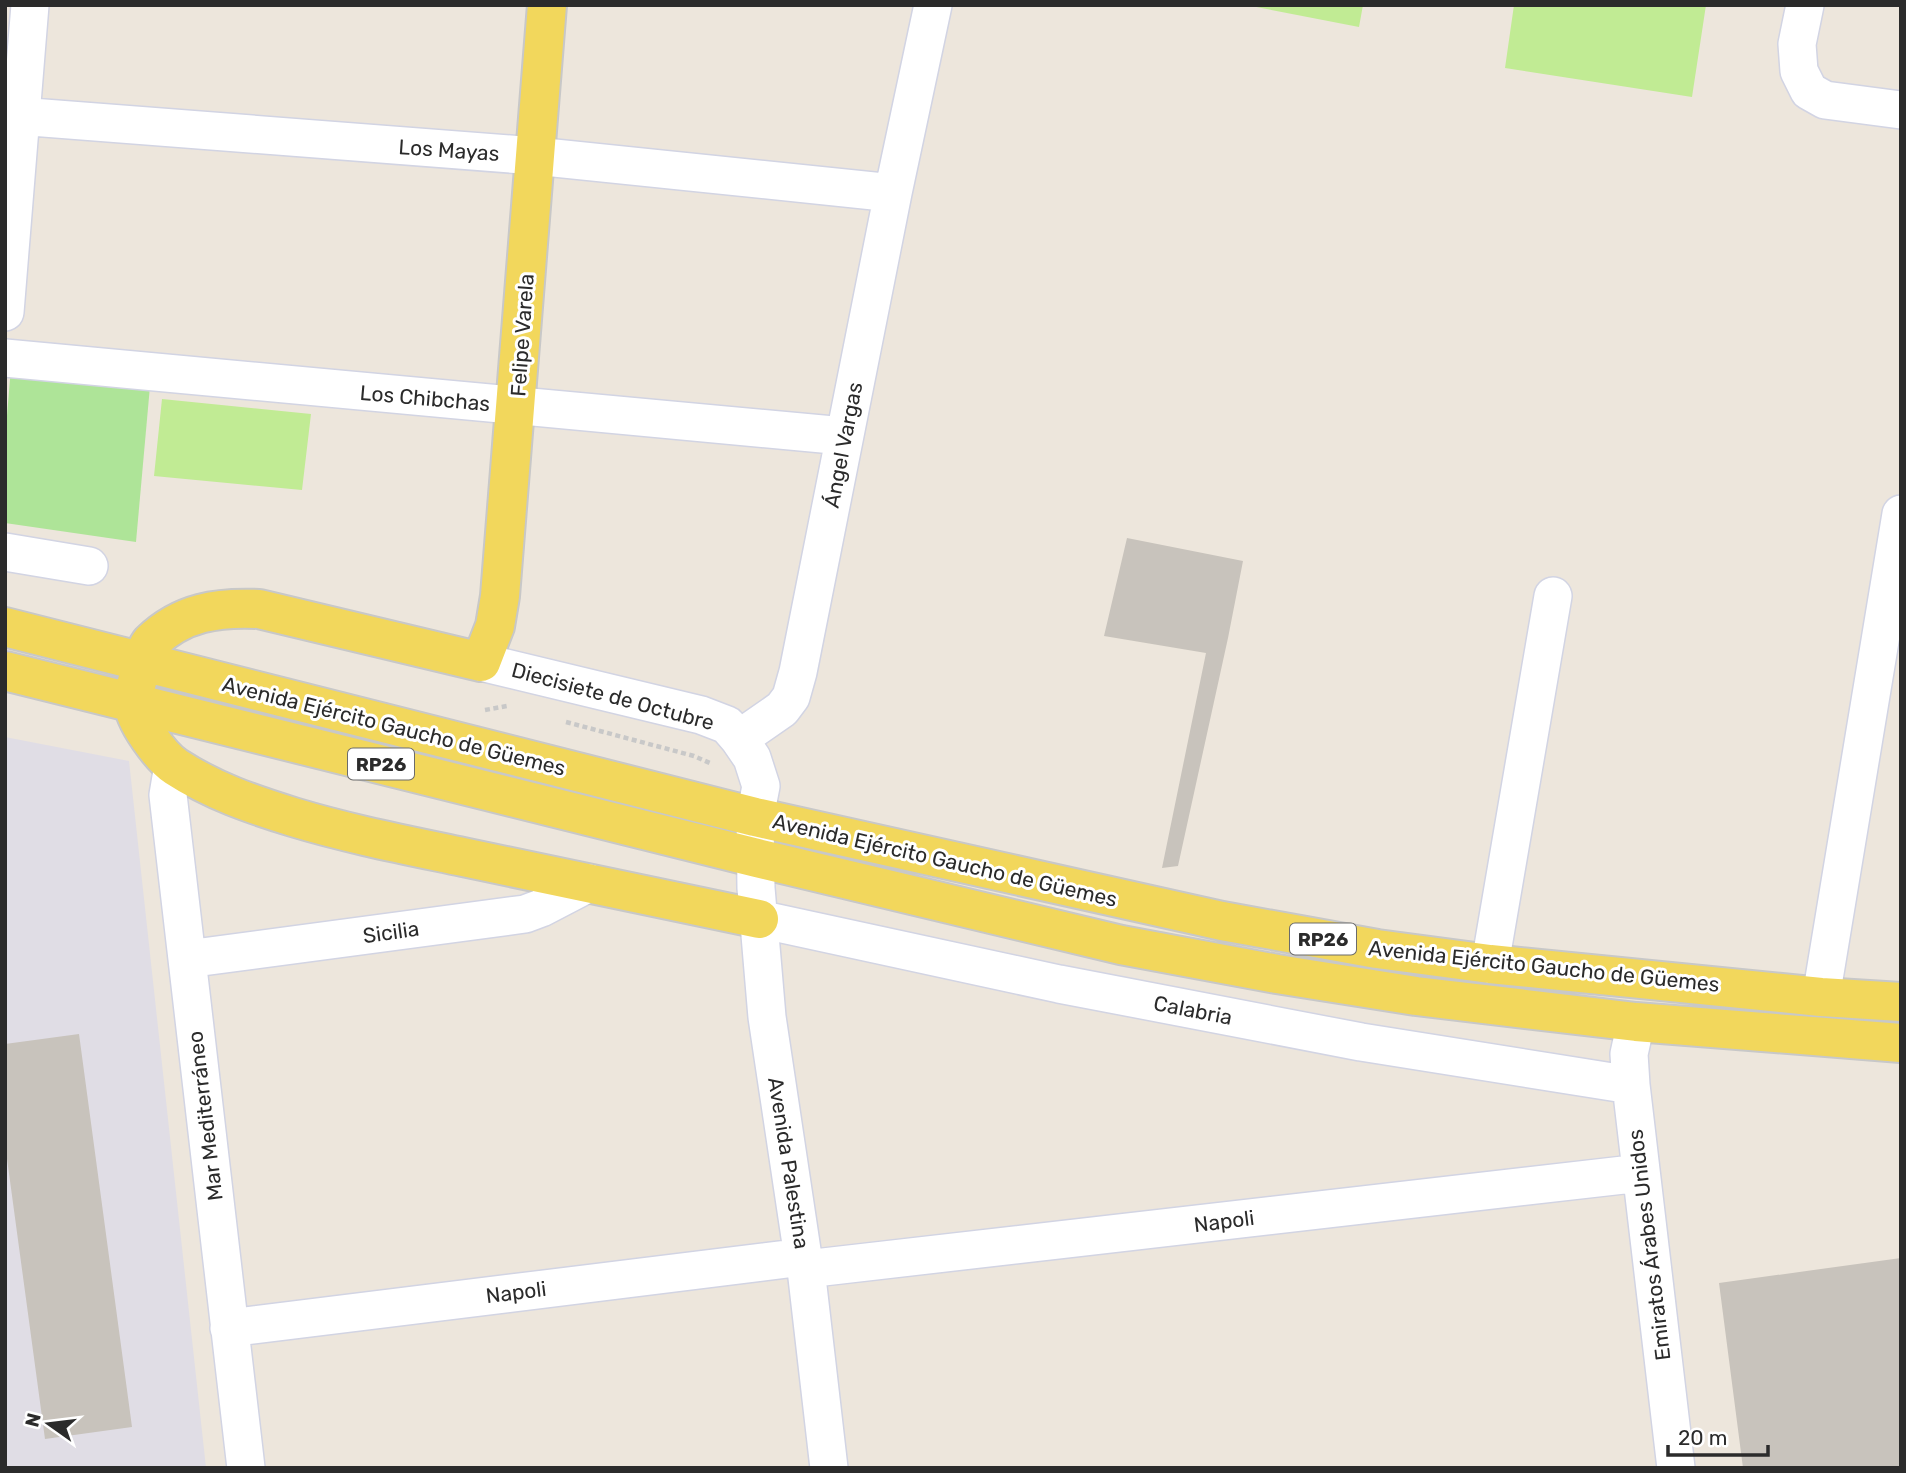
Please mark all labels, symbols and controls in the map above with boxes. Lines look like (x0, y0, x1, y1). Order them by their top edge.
street label: Los Mayas (398, 134, 500, 166)
street label: Felipe Varela (505, 273, 539, 397)
street label: Los Chibchas (359, 380, 491, 416)
street label: Ángel Vargas (819, 380, 867, 510)
street label: Diecisiete de Octubre (509, 657, 717, 735)
street label: Avenida Ejército Gaucho de Güemes (220, 671, 568, 781)
road number: RP26 (348, 748, 414, 779)
street label: Avenida Ejército Gaucho de Güemes (770, 808, 1120, 912)
street label: Sicilia (361, 916, 421, 948)
road number: RP26 (1290, 923, 1356, 954)
street label: Avenida Ejército Gaucho de Güemes (1367, 935, 1721, 997)
street label: Calabria (1152, 990, 1234, 1030)
street label: Mar Mediterráneo (182, 1030, 228, 1202)
street label: Avenida Palestina (763, 1075, 815, 1251)
street label: Emiratos Árabes Unidos (1622, 1128, 1676, 1362)
street label: Napoli (1192, 1205, 1256, 1237)
street label: Napoli (484, 1276, 548, 1308)
north arrow (14, 1389, 84, 1459)
text: N (20, 1411, 46, 1429)
scale bar (1668, 1414, 1768, 1458)
text: 20 m (1678, 1425, 1727, 1450)

